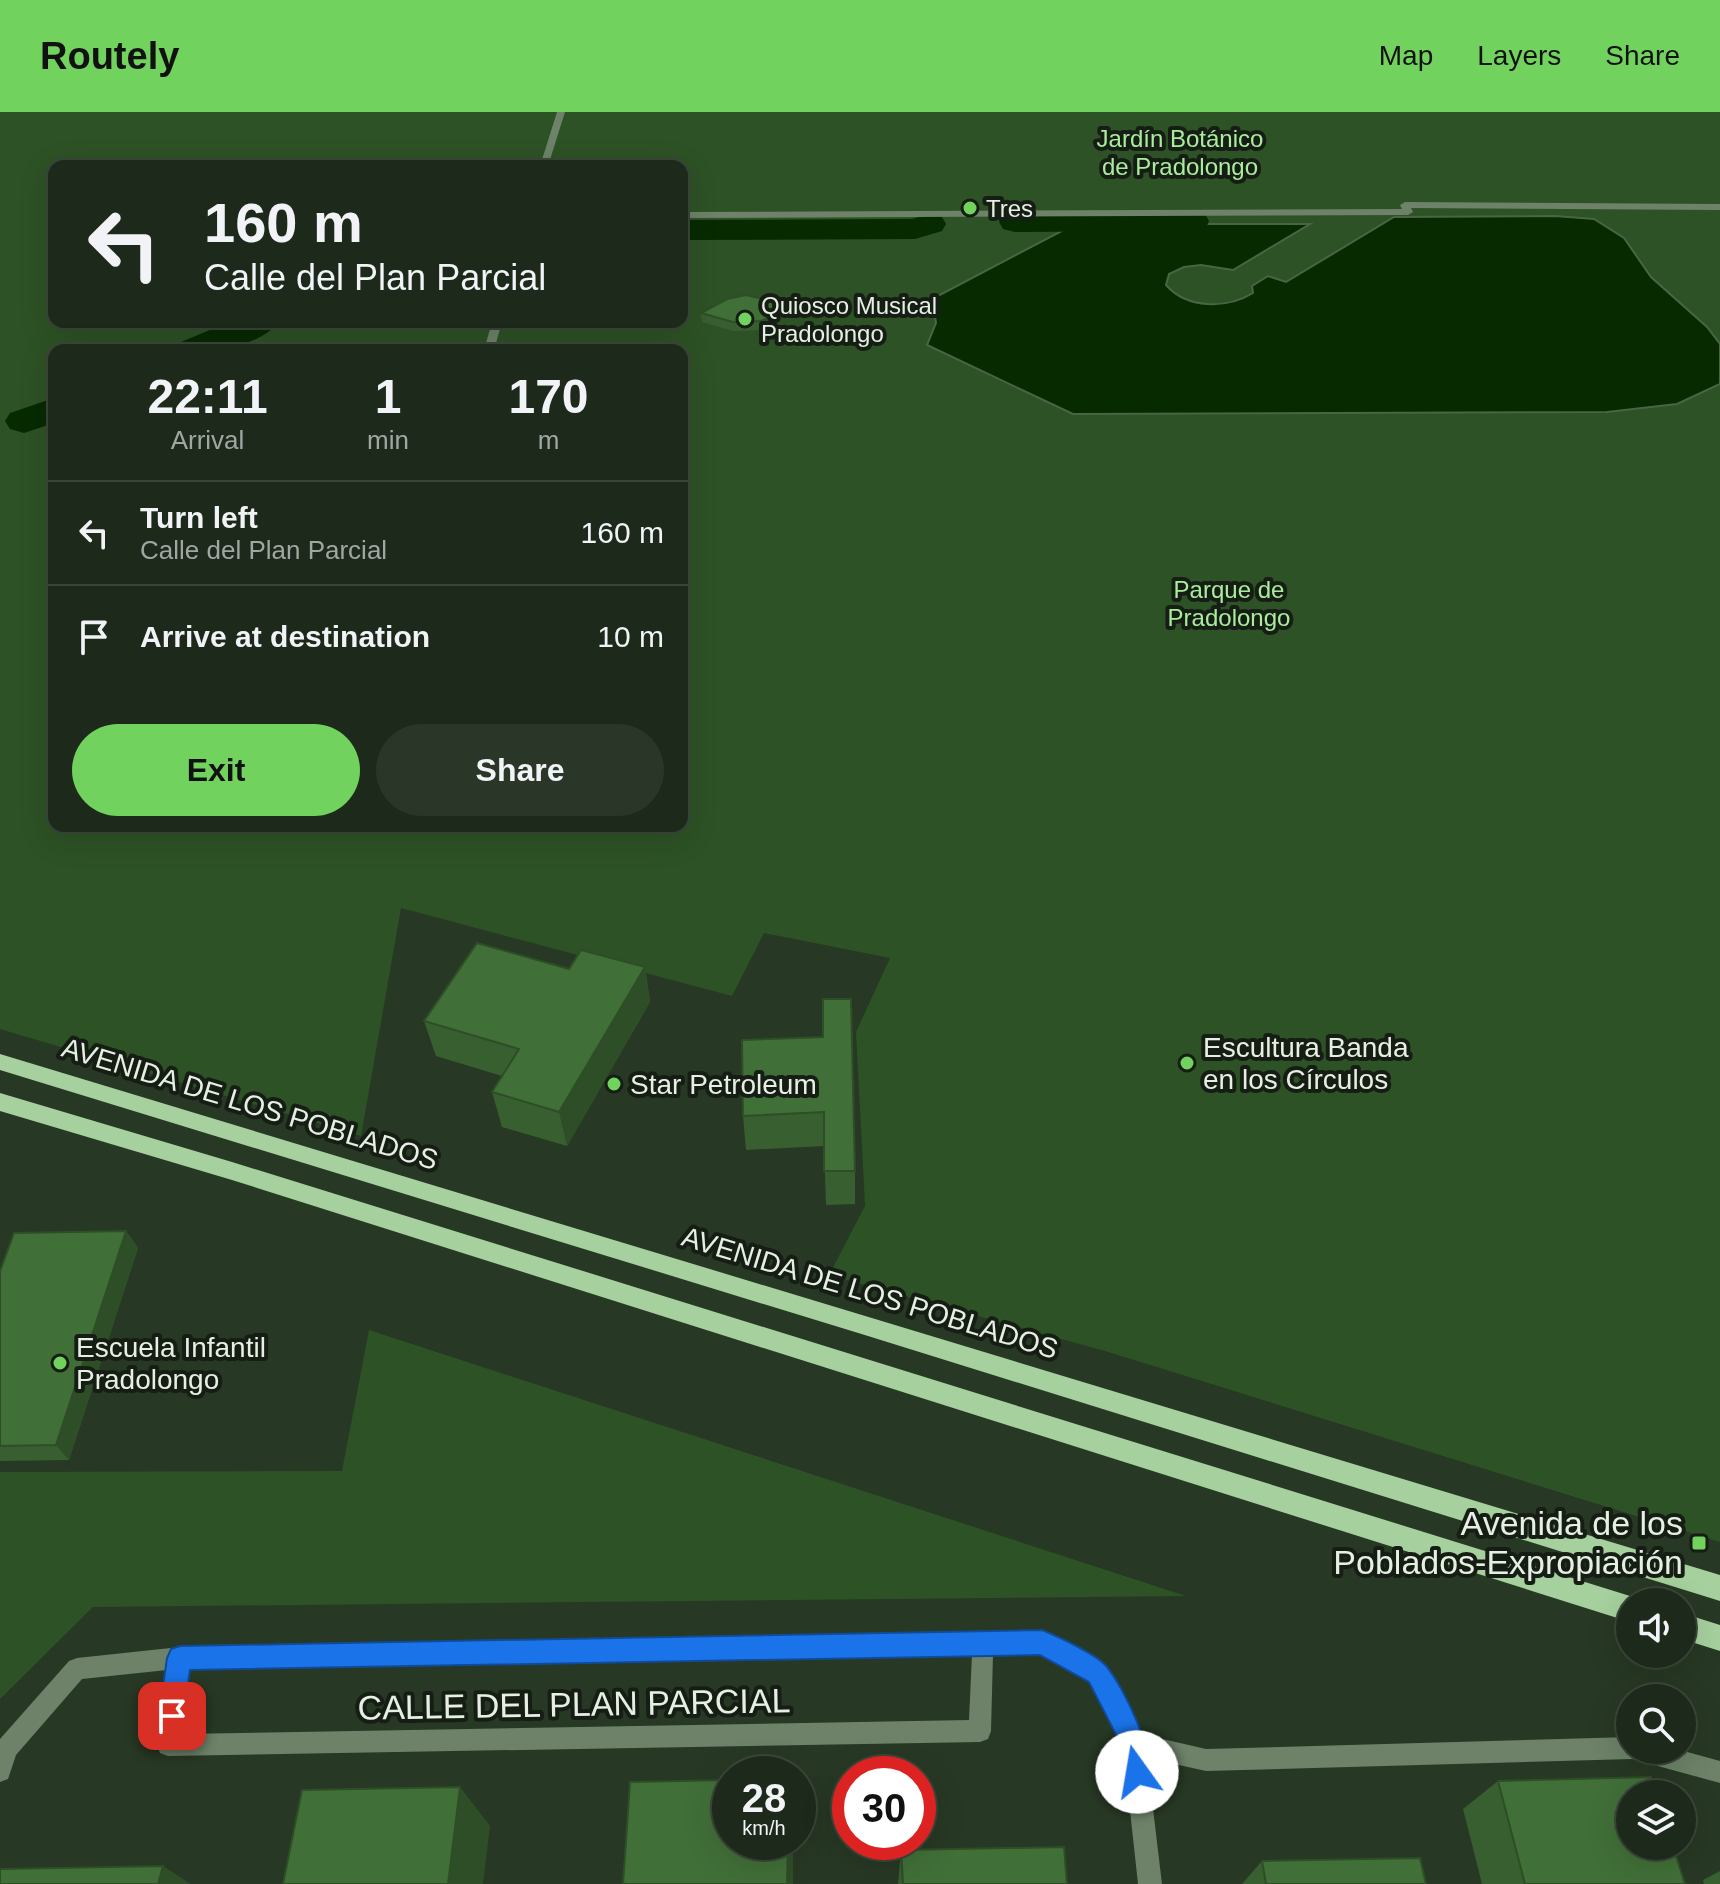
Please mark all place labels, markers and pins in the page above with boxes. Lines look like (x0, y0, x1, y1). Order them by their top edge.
place label: Tres (986, 195, 1033, 222)
marker: Tres (961, 199, 979, 217)
place label: Quiosco Musical Pradolongo (761, 292, 937, 347)
marker: Quiosco Musical Pradolongo (736, 310, 754, 328)
place label: Escultura Banda en los Círculos (1203, 1032, 1409, 1095)
marker: Escultura Banda en los Círculos (1178, 1054, 1196, 1072)
place label: Star Petroleum (630, 1069, 817, 1100)
marker: Star Petroleum (605, 1075, 623, 1093)
place label: Escuela Infantil Pradolongo (76, 1332, 266, 1395)
marker: Escuela Infantil Pradolongo (51, 1354, 69, 1372)
place label: Avenida de los Poblados-Expropiación (1333, 1504, 1683, 1581)
marker: Avenida de los Poblados-Expropiación (1690, 1534, 1708, 1552)
pin (138, 1682, 206, 1750)

